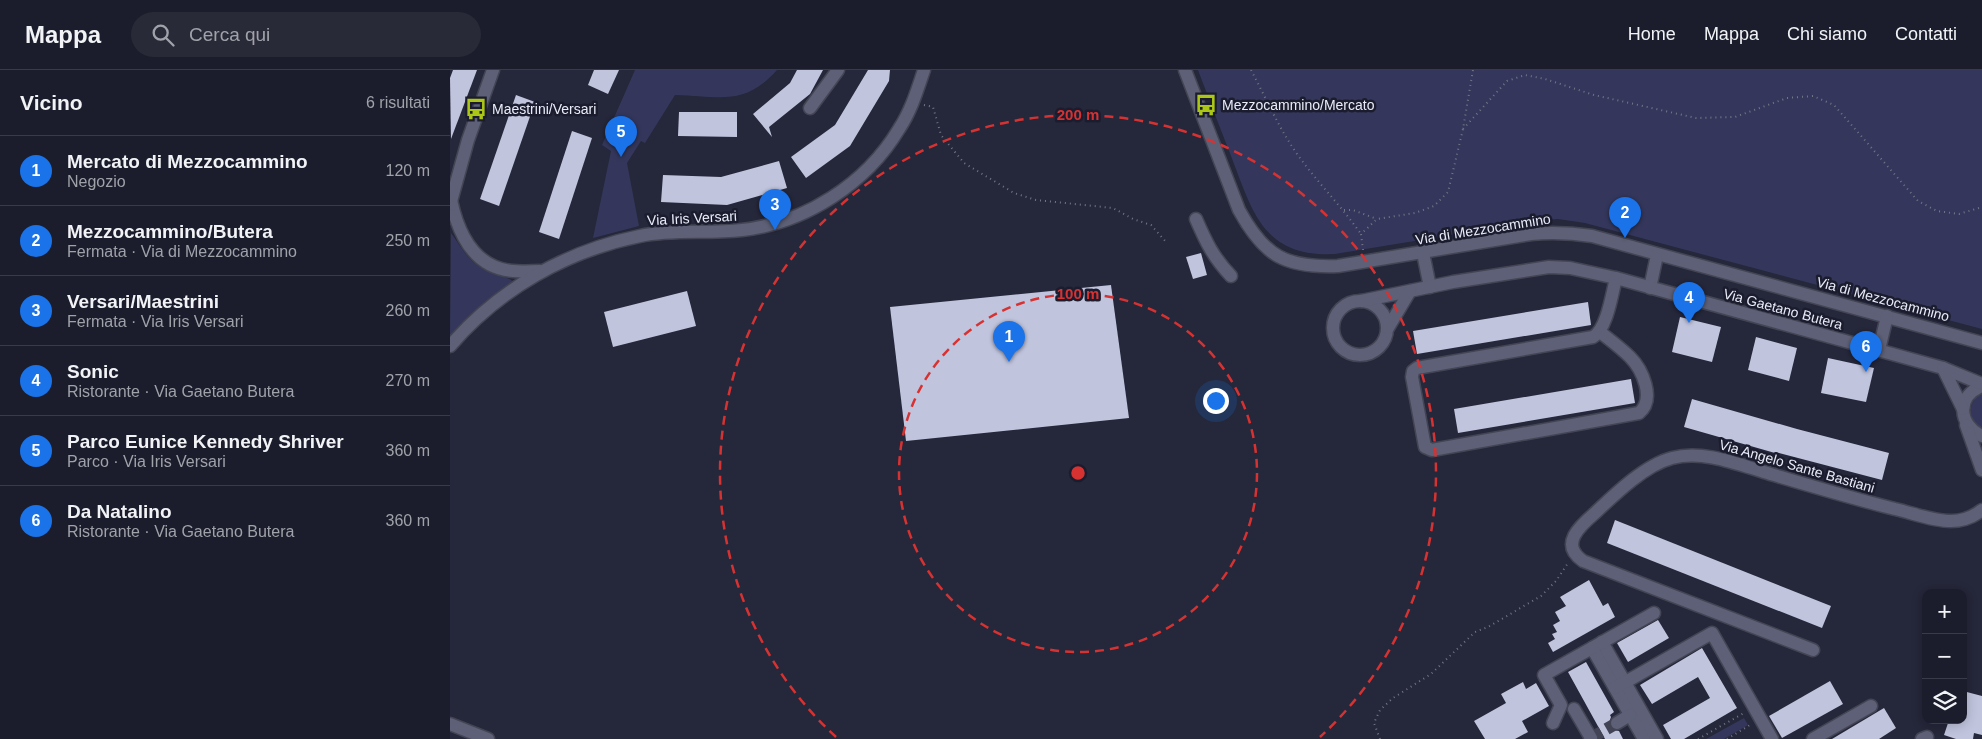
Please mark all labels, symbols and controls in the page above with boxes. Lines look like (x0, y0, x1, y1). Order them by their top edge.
search box (131, 12, 481, 57)
text: Mappa (25, 21, 101, 48)
icon: search (149, 21, 177, 49)
text: Cerca qui (189, 24, 270, 45)
text: Home (1628, 24, 1676, 44)
text: Mappa (1704, 24, 1759, 44)
text: Chi siamo (1787, 24, 1867, 44)
text: Contatti (1895, 24, 1957, 44)
text: Vicino (20, 91, 83, 114)
bus stop icon: Mezzocammino/Mercato (1193, 92, 1219, 118)
text: 6 risultati (366, 94, 430, 111)
bus stop icon: Maestrini/Versari (463, 96, 489, 122)
place label: Mezzocammino/Mercato (1222, 97, 1375, 113)
place label: Maestrini/Versari (492, 101, 596, 117)
text: 200 m (1057, 106, 1099, 123)
pin: 5 (605, 116, 637, 157)
text: Mercato di Mezzocammino (67, 151, 308, 172)
text: 1 (32, 162, 40, 179)
text: 120 m (386, 162, 430, 179)
text: Negozio (67, 173, 126, 190)
pin: 3 (759, 189, 791, 230)
pin: 2 (1609, 197, 1641, 238)
street label: Via Iris Versari (647, 208, 737, 228)
street label: Via di Mezzocammino (1414, 210, 1552, 248)
text: Mezzocammino/Butera (67, 221, 273, 242)
text: 2 (32, 232, 40, 249)
text: 250 m (386, 232, 430, 249)
text: Fermata · Via di Mezzocammino (67, 243, 297, 260)
street label: Via di Mezzocammino (1815, 274, 1951, 324)
pin: 4 (1673, 282, 1705, 323)
text: 100 m (1057, 285, 1099, 302)
street label: Via Gaetano Butera (1722, 285, 1845, 333)
text: Versari/Maestrini (67, 291, 219, 312)
text: 3 (32, 302, 40, 319)
text: 260 m (386, 302, 430, 319)
text: Fermata · Via Iris Versari (67, 313, 244, 330)
pin: 1 (993, 321, 1025, 362)
pin: 6 (1850, 331, 1882, 372)
text: Sonic (67, 361, 119, 382)
text: 4 (32, 372, 40, 389)
text: 270 m (386, 372, 430, 389)
text: Ristorante · Via Gaetano Butera (67, 383, 294, 400)
your location (1203, 388, 1229, 414)
text: Parco Eunice Kennedy Shriver (67, 431, 344, 452)
street label: Via Angelo Sante Bastiani (1717, 436, 1877, 496)
text: 5 (32, 442, 40, 459)
text: 360 m (386, 442, 430, 459)
text: Parco · Via Iris Versari (67, 453, 226, 470)
centre of rings (1069, 464, 1087, 482)
text: Da Natalino (67, 501, 172, 522)
text: 6 (32, 512, 40, 529)
text: 360 m (386, 512, 430, 529)
text: Ristorante · Via Gaetano Butera (67, 523, 294, 540)
map controls (1922, 589, 1967, 724)
button: + (1922, 589, 1967, 634)
button: − (1922, 634, 1967, 679)
button: layers (1922, 679, 1967, 724)

